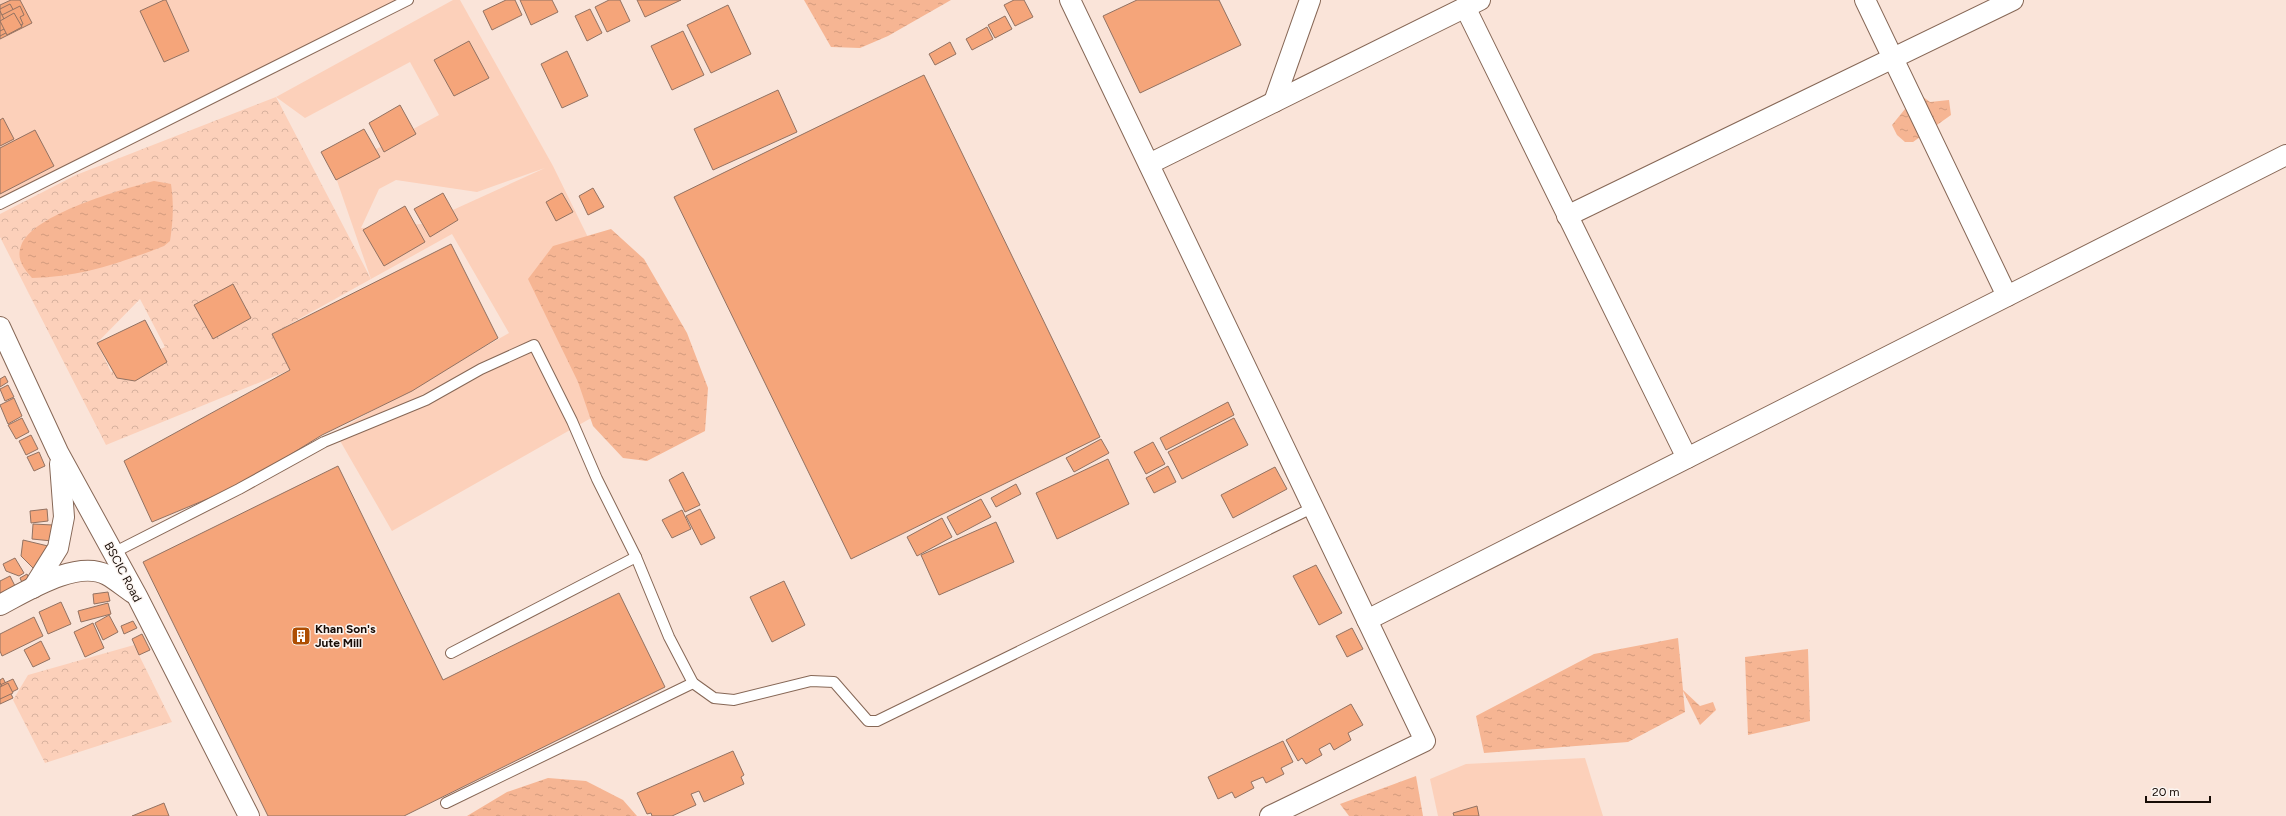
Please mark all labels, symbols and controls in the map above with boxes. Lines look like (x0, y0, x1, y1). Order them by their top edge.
street label: BSCIC Road (101, 540, 145, 604)
place label: Khan Son's Jute Mill (315, 622, 376, 650)
building icon: Khan Son's Jute Mill (290, 625, 312, 647)
scale bar (2146, 778, 2210, 804)
text: 20 m (2152, 785, 2180, 799)

